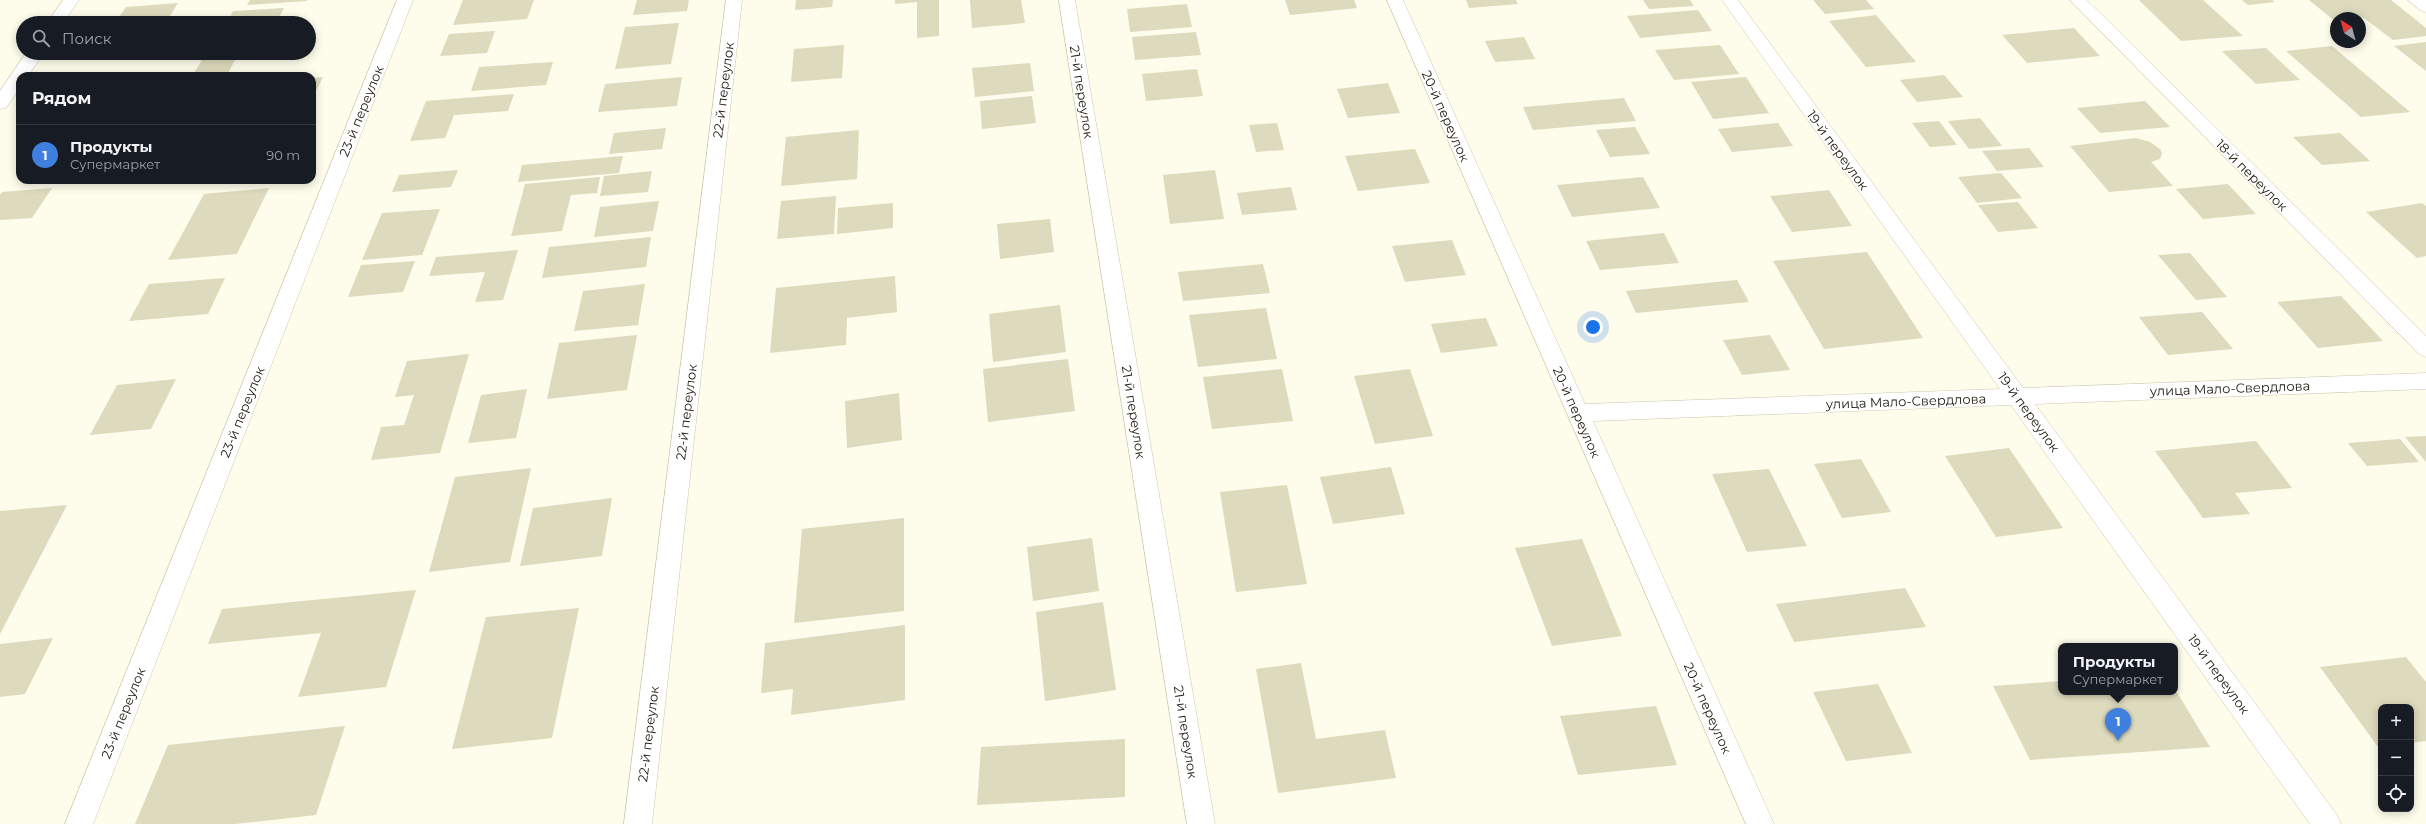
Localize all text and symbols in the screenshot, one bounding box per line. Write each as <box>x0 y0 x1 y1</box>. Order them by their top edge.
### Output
north arrow <box>2330 12 2366 48</box>
search box <box>16 16 316 60</box>
icon: search <box>30 27 52 49</box>
text: Поиск <box>62 29 111 48</box>
street label: 22-й переулок <box>709 41 737 139</box>
street label: 21-й переулок <box>1067 44 1097 140</box>
street label: 23-й переулок <box>335 63 387 159</box>
street label: 20-й переулок <box>1419 68 1473 164</box>
text: Рядом <box>32 88 91 108</box>
street label: 19-й переулок <box>1804 107 1873 193</box>
street label: 18-й переулок <box>2213 136 2292 215</box>
text: Продукты <box>70 137 152 156</box>
text: 1 <box>42 147 48 163</box>
text: 90 m <box>266 147 300 163</box>
text: Супермаркет <box>70 156 160 172</box>
your location <box>1583 317 1603 337</box>
street label: 22-й переулок <box>672 363 700 461</box>
street label: 23-й переулок <box>216 364 268 460</box>
street label: 21-й переулок <box>1119 364 1149 460</box>
street label: 20-й переулок <box>1550 364 1604 460</box>
street label: 19-й переулок <box>1995 369 2064 455</box>
street label: улица Мало-Свердлова <box>2149 377 2310 399</box>
street label: улица Мало-Свердлова <box>1825 390 1986 412</box>
street label: 19-й переулок <box>2185 631 2254 717</box>
popup <box>2058 643 2178 695</box>
text: Продукты <box>2073 652 2155 671</box>
street label: 20-й переулок <box>1681 660 1735 756</box>
street label: 23-й переулок <box>97 665 149 761</box>
text: Супермаркет <box>2073 671 2163 687</box>
street label: 21-й переулок <box>1171 684 1201 780</box>
street label: 22-й переулок <box>634 685 662 783</box>
map controls <box>2378 704 2414 812</box>
button: + <box>2378 704 2414 740</box>
pin: 1 <box>2105 708 2131 741</box>
button: − <box>2378 740 2414 776</box>
button: locate <box>2378 776 2414 812</box>

